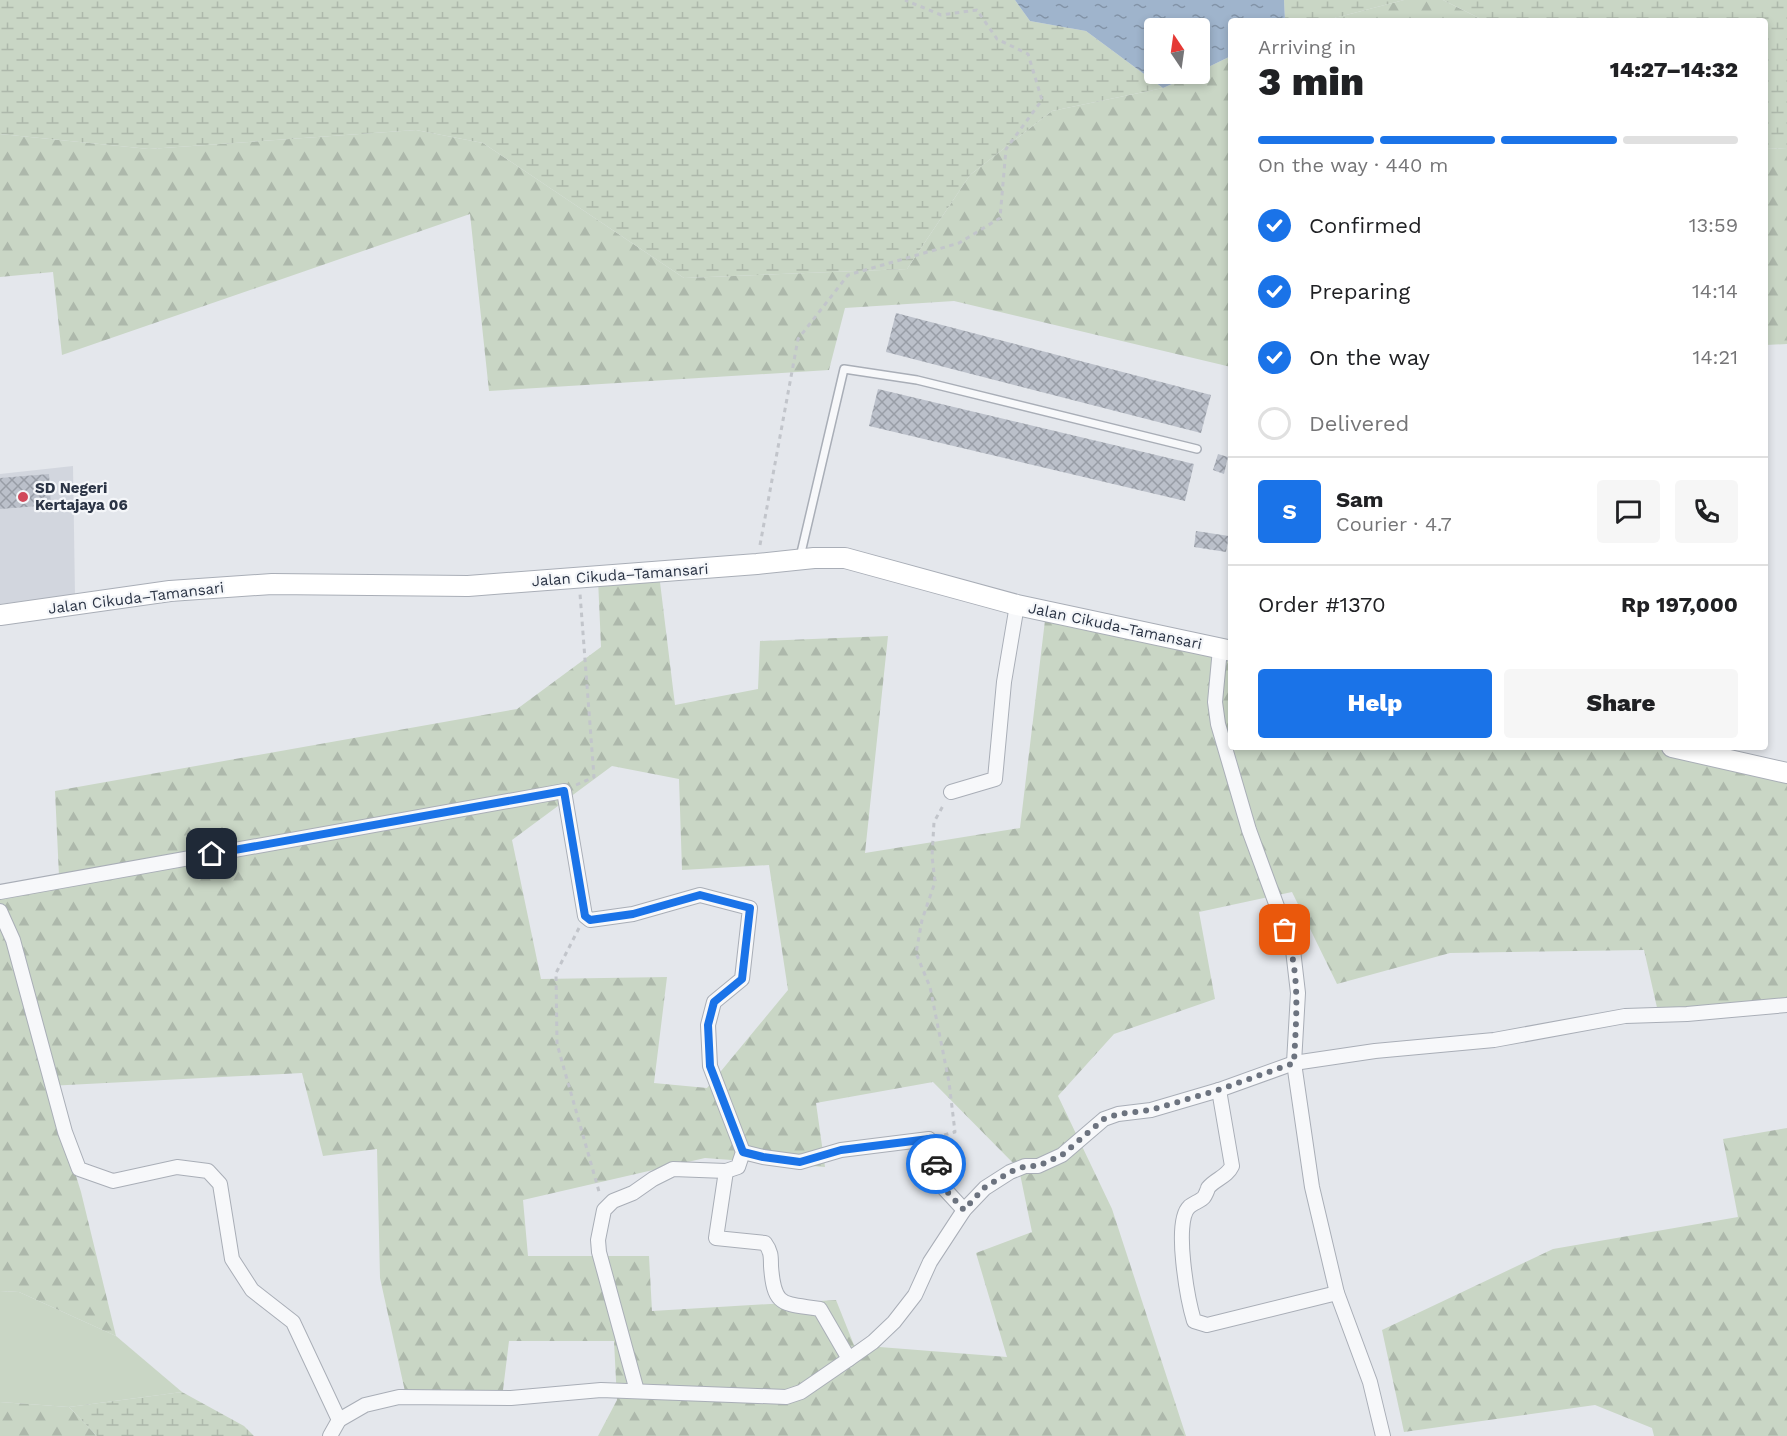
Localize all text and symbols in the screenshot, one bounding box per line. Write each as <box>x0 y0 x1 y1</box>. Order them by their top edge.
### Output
north arrow <box>1144 18 1210 84</box>
map controls <box>1144 18 1210 84</box>
text: Arriving in <box>1258 35 1356 59</box>
text: 14:27–14:32 <box>1610 57 1738 82</box>
text: 3 min <box>1258 59 1364 104</box>
text: On the way · 440 m <box>1258 153 1448 177</box>
icon: check <box>1258 209 1291 242</box>
text: Confirmed <box>1309 213 1422 238</box>
text: 13:59 <box>1689 213 1738 237</box>
icon: check <box>1258 275 1291 308</box>
text: Preparing <box>1309 279 1410 304</box>
text: 14:14 <box>1692 279 1738 303</box>
icon: check <box>1258 341 1291 374</box>
text: On the way <box>1309 345 1430 370</box>
text: 14:21 <box>1693 345 1738 369</box>
text: Delivered <box>1309 411 1409 436</box>
place label: SD Negeri Kertajaya 06 <box>35 479 128 514</box>
button: chat <box>1597 480 1660 543</box>
button: phone <box>1675 480 1738 543</box>
text: Sam <box>1336 487 1384 512</box>
marker: SD Negeri Kertajaya 06 <box>16 490 30 504</box>
text: S <box>1282 499 1297 524</box>
text: Courier · 4.7 <box>1336 512 1452 536</box>
street label: Jalan Cikuda–Tamansari <box>531 560 709 590</box>
street label: Jalan Cikuda–Tamansari <box>47 578 225 618</box>
text: Order #1370 <box>1258 592 1386 617</box>
text: Rp 197,000 <box>1621 592 1738 617</box>
street label: Jalan Cikuda–Tamansari <box>1027 599 1203 653</box>
button: Help <box>1258 669 1492 738</box>
button: Share <box>1504 669 1738 738</box>
pin <box>186 828 237 879</box>
icon: home <box>195 837 228 870</box>
pin <box>1259 904 1310 955</box>
icon: bag <box>1268 913 1301 946</box>
courier <box>906 1134 966 1194</box>
icon: car <box>920 1148 953 1181</box>

